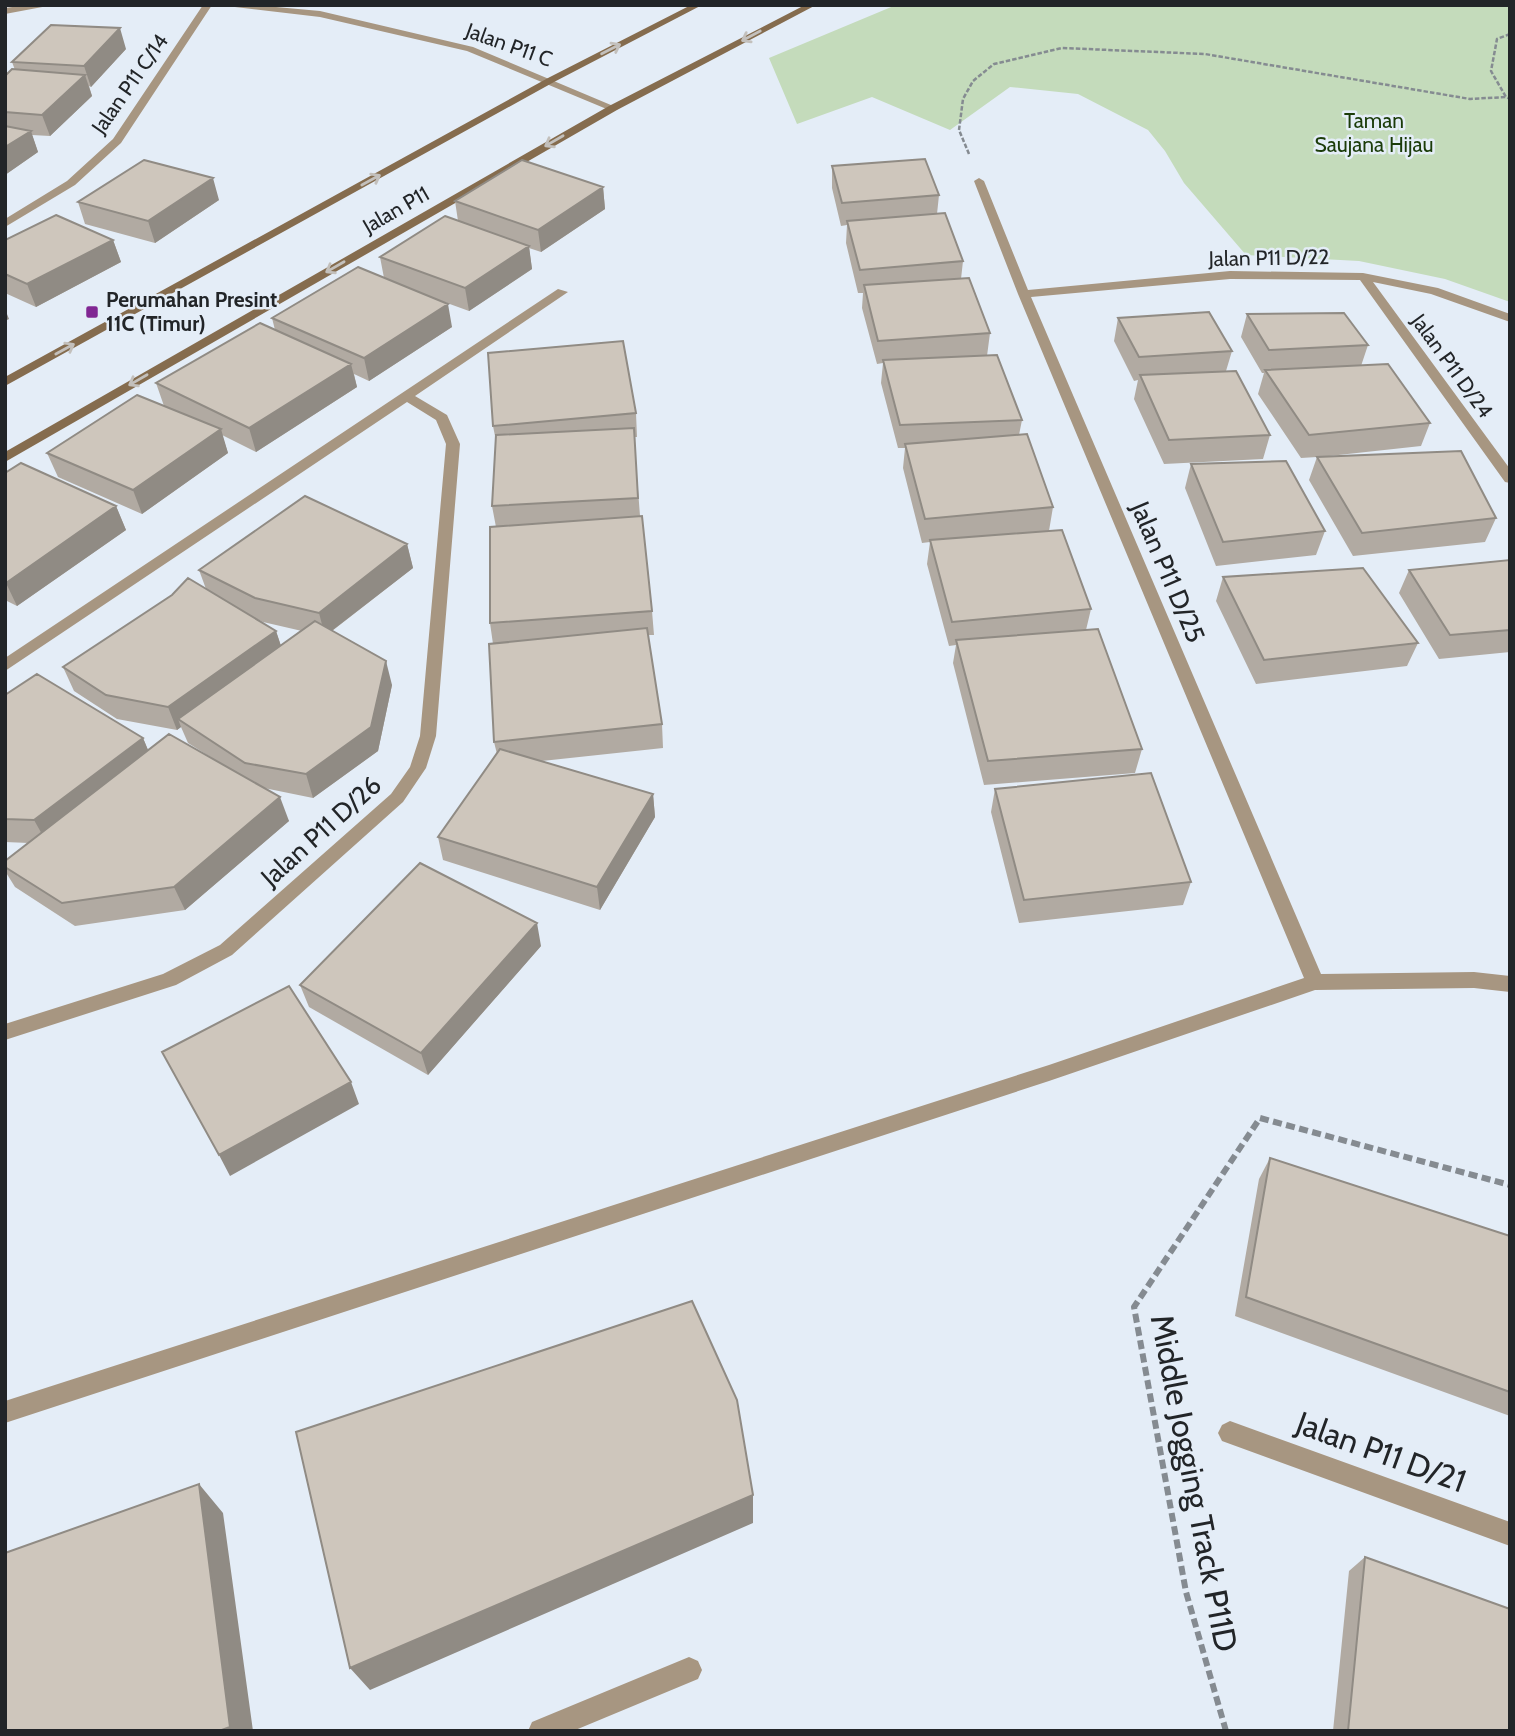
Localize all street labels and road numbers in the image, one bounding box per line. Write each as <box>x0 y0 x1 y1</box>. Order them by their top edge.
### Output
street label: Jalan P11 C <box>462 17 556 72</box>
street label: Jalan P11 C/14 <box>86 29 173 139</box>
street label: Jalan P11 <box>357 181 433 239</box>
street label: Jalan P11 D/22 <box>1207 244 1330 271</box>
street label: Jalan P11 D/24 <box>1406 308 1498 422</box>
street label: Jalan P11 D/25 <box>1124 496 1212 647</box>
street label: Jalan P11 D/26 <box>254 769 388 894</box>
street label: Middle Jogging Track P11D <box>1143 1311 1246 1655</box>
street label: Jalan P11 D/21 <box>1290 1402 1471 1500</box>

